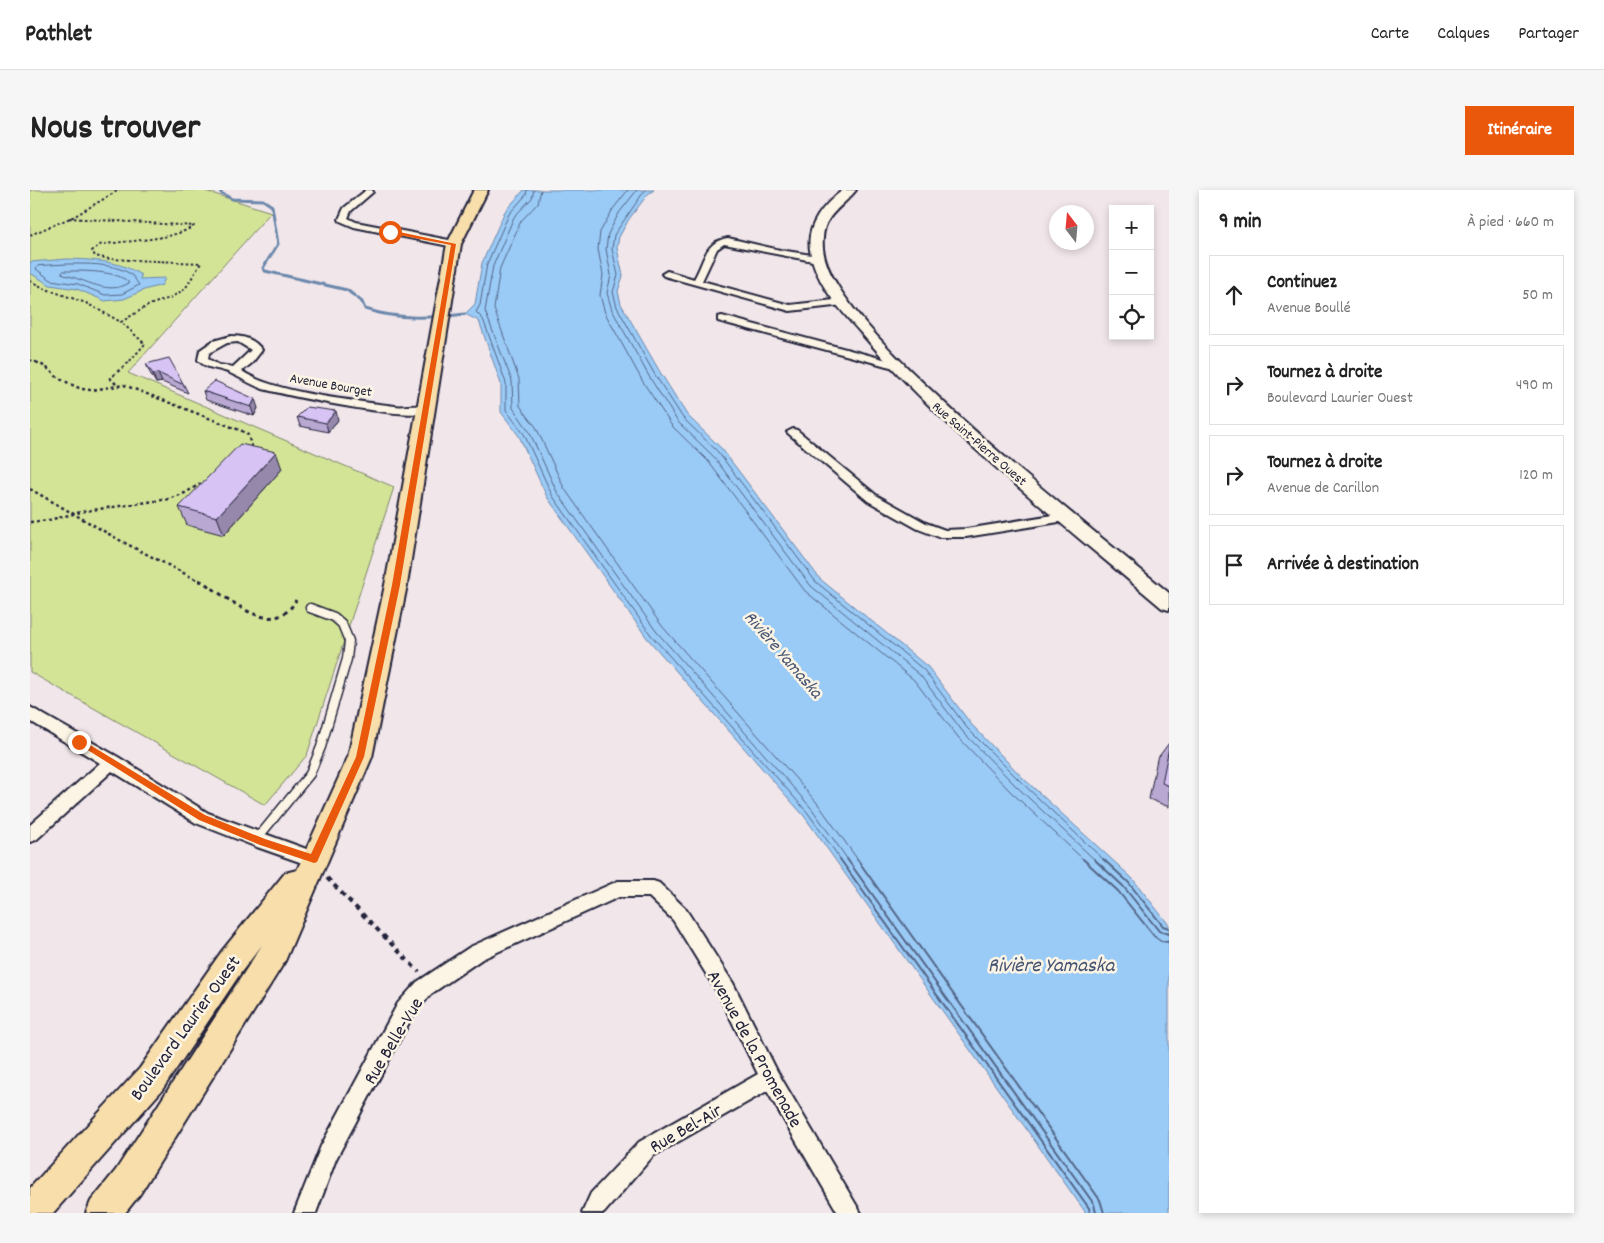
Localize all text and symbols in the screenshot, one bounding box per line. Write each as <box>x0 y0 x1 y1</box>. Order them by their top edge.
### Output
text: Pathlet <box>25 18 92 52</box>
text: Carte <box>1371 22 1409 47</box>
text: Calques <box>1437 22 1490 47</box>
text: Partager <box>1518 22 1579 47</box>
text: Nous trouver <box>30 105 200 155</box>
button: Itinéraire <box>1465 106 1574 155</box>
north arrow <box>1049 205 1094 250</box>
map controls <box>1109 205 1154 340</box>
button: + <box>1109 205 1154 250</box>
text: 9 min <box>1219 208 1261 238</box>
text: À pied · 660 m <box>1467 211 1554 234</box>
route start <box>379 221 402 244</box>
button: − <box>1109 250 1154 295</box>
text: Continuez <box>1267 270 1337 297</box>
icon: ahead <box>1220 281 1248 309</box>
text: 50 m <box>1522 284 1553 307</box>
button: locate <box>1109 295 1154 340</box>
text: Avenue Boullé <box>1267 297 1351 320</box>
text: Tournez à droite <box>1267 360 1382 387</box>
street label: Avenue Bourget <box>288 369 373 403</box>
icon: right <box>1220 371 1248 399</box>
text: 490 m <box>1516 374 1553 397</box>
text: Boulevard Laurier Ouest <box>1267 387 1413 410</box>
street label: Rue Saint-Pierre Ouest <box>927 398 1031 491</box>
text: Tournez à droite <box>1267 450 1382 477</box>
icon: right <box>1220 461 1248 489</box>
text: 120 m <box>1519 464 1553 487</box>
text: Avenue de Carillon <box>1267 477 1379 500</box>
icon: arrive <box>1220 551 1248 579</box>
text: Arrivée à destination <box>1267 552 1419 579</box>
water label: Rivière Yamaska <box>737 606 828 706</box>
route end <box>68 731 91 754</box>
street label: Boulevard Laurier Ouest <box>125 951 249 1107</box>
water label: Rivière Yamaska <box>988 952 1115 982</box>
street label: Avenue de la Promenade <box>698 966 807 1133</box>
street label: Rue Belle-Vue <box>358 993 432 1090</box>
street label: Rue Bel-Air <box>646 1098 728 1162</box>

